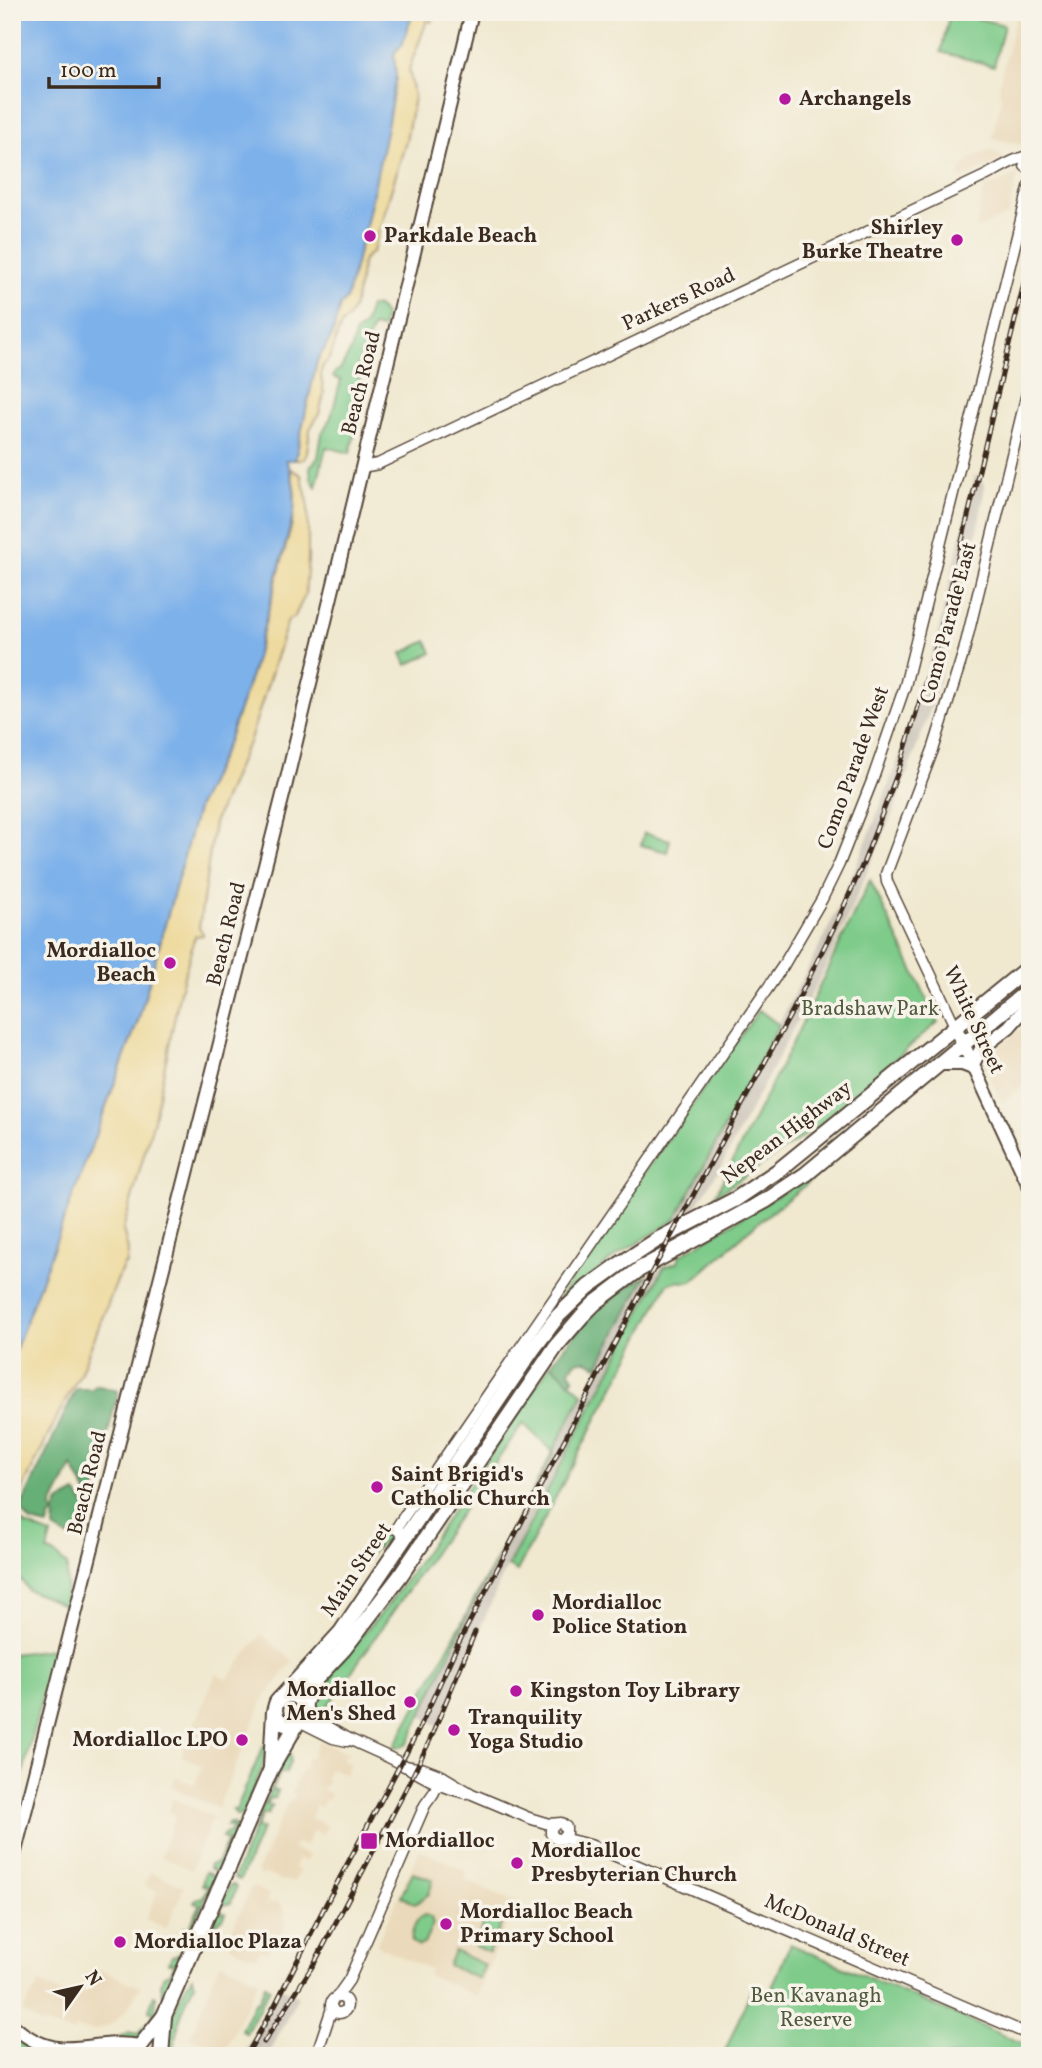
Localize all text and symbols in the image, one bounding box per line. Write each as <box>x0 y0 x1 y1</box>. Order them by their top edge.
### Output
scale bar <box>49 46 159 90</box>
text: 100 m <box>60 57 117 86</box>
place label: Archangels <box>799 85 911 114</box>
marker: Archangels <box>777 91 793 107</box>
place label: Shirley Burke Theatre <box>802 214 943 267</box>
place label: Parkdale Beach <box>384 222 537 251</box>
marker: Parkdale Beach <box>362 228 378 244</box>
marker: Shirley Burke Theatre <box>949 232 965 248</box>
street label: Parkers Road <box>618 261 740 339</box>
street label: Beach Road <box>335 328 389 438</box>
street label: Como Parade East <box>913 539 985 707</box>
street label: Como Parade West <box>811 682 897 854</box>
street label: Beach Road <box>200 879 254 989</box>
place label: Mordialloc Beach <box>46 937 156 990</box>
marker: Mordialloc Beach <box>162 955 178 971</box>
street label: White Street <box>935 961 1011 1079</box>
park label: Bradshaw Park <box>801 995 940 1024</box>
street label: Nepean Highway <box>716 1074 859 1192</box>
street label: Beach Road <box>61 1428 115 1538</box>
place label: Saint Brigid's Catholic Church <box>391 1461 550 1514</box>
marker: Saint Brigid's Catholic Church <box>369 1479 385 1495</box>
street label: Main Street <box>315 1517 399 1623</box>
place label: Mordialloc Police Station <box>552 1589 688 1642</box>
marker: Mordialloc Police Station <box>530 1607 546 1623</box>
place label: Mordialloc Men's Shed <box>286 1676 396 1729</box>
place label: Kingston Toy Library <box>530 1677 740 1706</box>
marker: Kingston Toy Library <box>508 1683 524 1699</box>
marker: Mordialloc Men's Shed <box>402 1694 418 1710</box>
place label: Tranquility Yoga Studio <box>468 1704 583 1757</box>
marker: Tranquility Yoga Studio <box>446 1722 462 1738</box>
place label: Mordialloc LPO <box>73 1726 228 1755</box>
marker: Mordialloc LPO <box>234 1732 250 1748</box>
place label: Mordialloc <box>385 1827 495 1856</box>
marker: Mordialloc <box>359 1831 379 1851</box>
place label: Mordialloc Presbyterian Church <box>531 1837 737 1890</box>
marker: Mordialloc Presbyterian Church <box>509 1855 525 1871</box>
street label: McDonald Street <box>760 1887 914 1975</box>
place label: Mordialloc Beach Primary School <box>460 1898 634 1951</box>
marker: Mordialloc Beach Primary School <box>438 1916 454 1932</box>
place label: Mordialloc Plaza <box>134 1928 302 1957</box>
marker: Mordialloc Plaza <box>112 1934 128 1950</box>
north arrow <box>46 1952 116 2022</box>
text: N <box>78 1966 107 1992</box>
park label: Ben Kavanagh Reserve <box>750 1982 882 2035</box>

